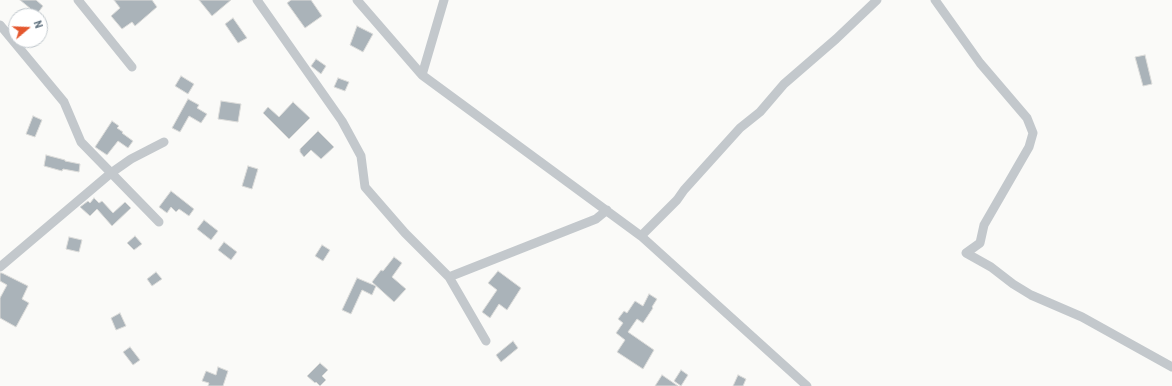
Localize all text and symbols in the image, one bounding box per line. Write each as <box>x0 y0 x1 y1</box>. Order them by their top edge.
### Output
north arrow <box>8 8 48 48</box>
text: N <box>32 19 46 30</box>

